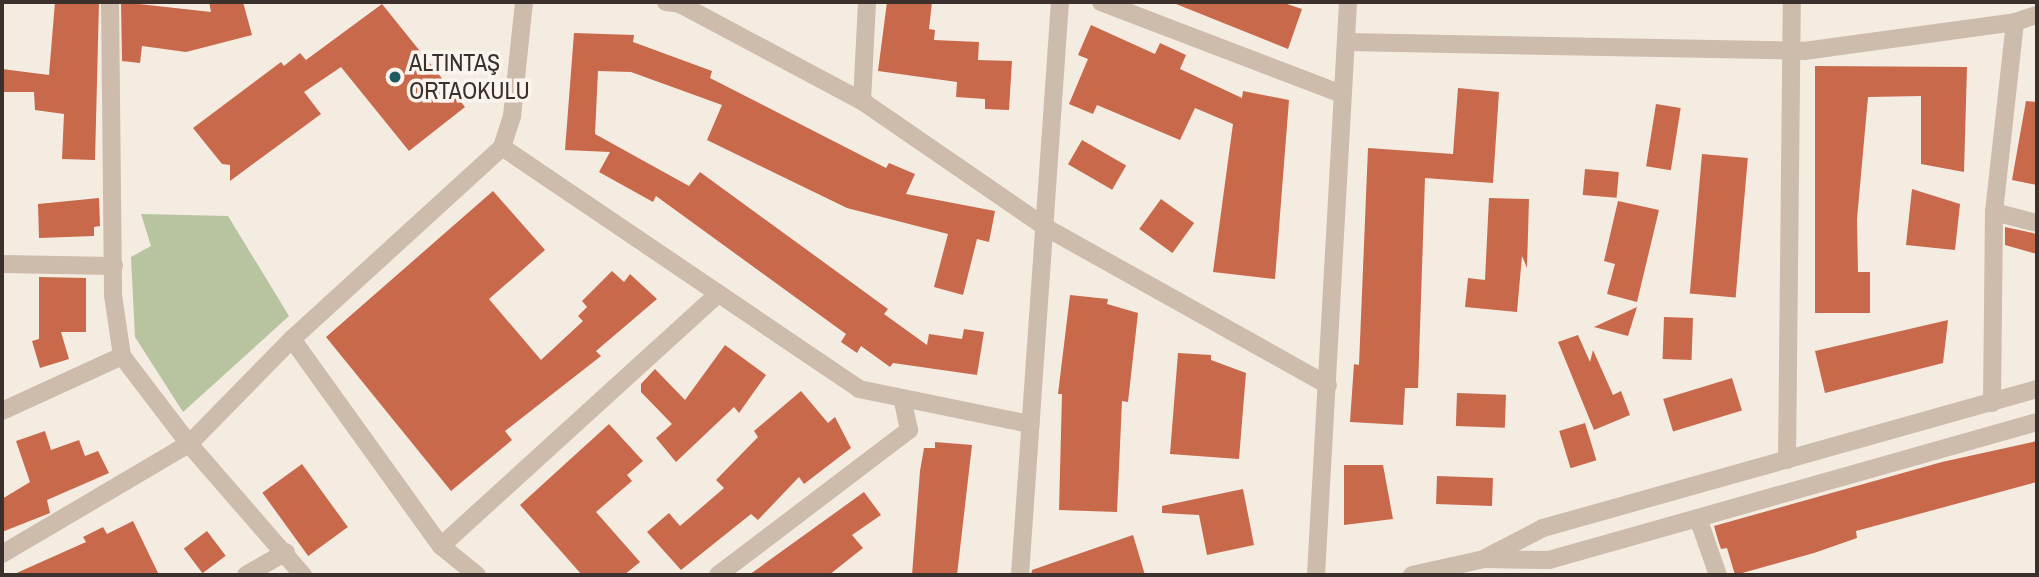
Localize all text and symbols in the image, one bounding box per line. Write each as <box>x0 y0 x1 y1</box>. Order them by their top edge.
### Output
place label: ALTINTAŞ ORTAOKULU <box>409 49 530 105</box>
marker: ALTINTAŞ ORTAOKULU <box>387 69 403 85</box>

